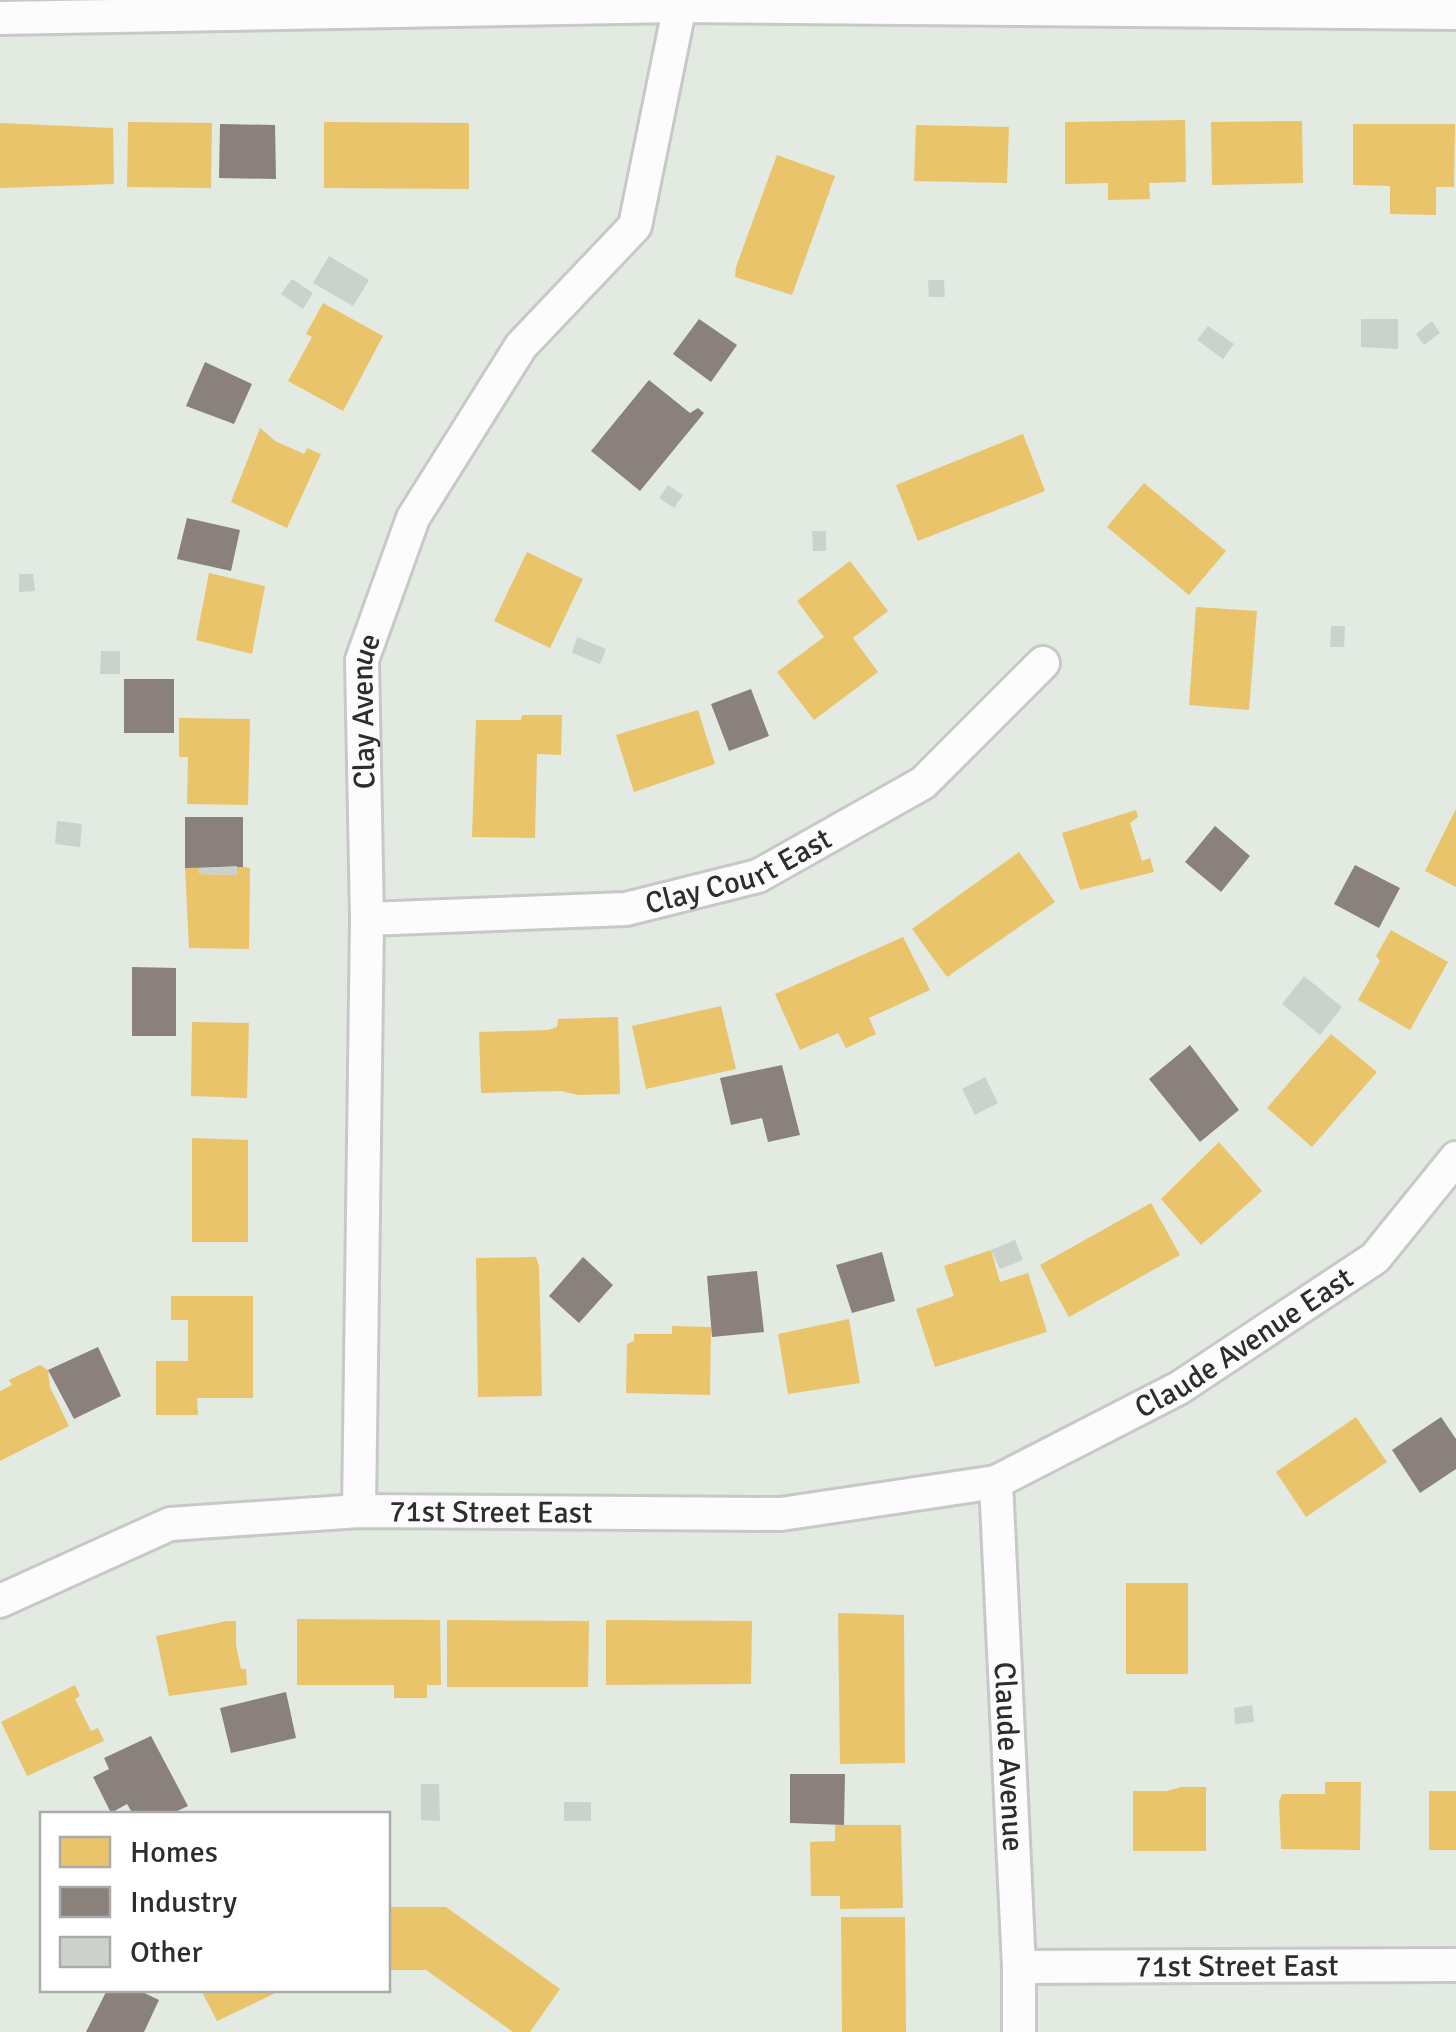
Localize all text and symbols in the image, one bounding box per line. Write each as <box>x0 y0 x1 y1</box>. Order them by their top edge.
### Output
street label: Clay Avenue <box>343 628 389 790</box>
street label: Clay Court East <box>641 820 838 922</box>
street label: Claude Avenue East <box>1128 1259 1360 1426</box>
street label: 71st Street East <box>389 1493 593 1531</box>
street label: Claude Avenue <box>986 1661 1032 1852</box>
legend <box>40 1812 390 1992</box>
text: Homes <box>130 1834 218 1871</box>
text: Industry <box>130 1884 237 1921</box>
text: Other <box>130 1934 203 1971</box>
street label: 71st Street East <box>1135 1947 1339 1985</box>

